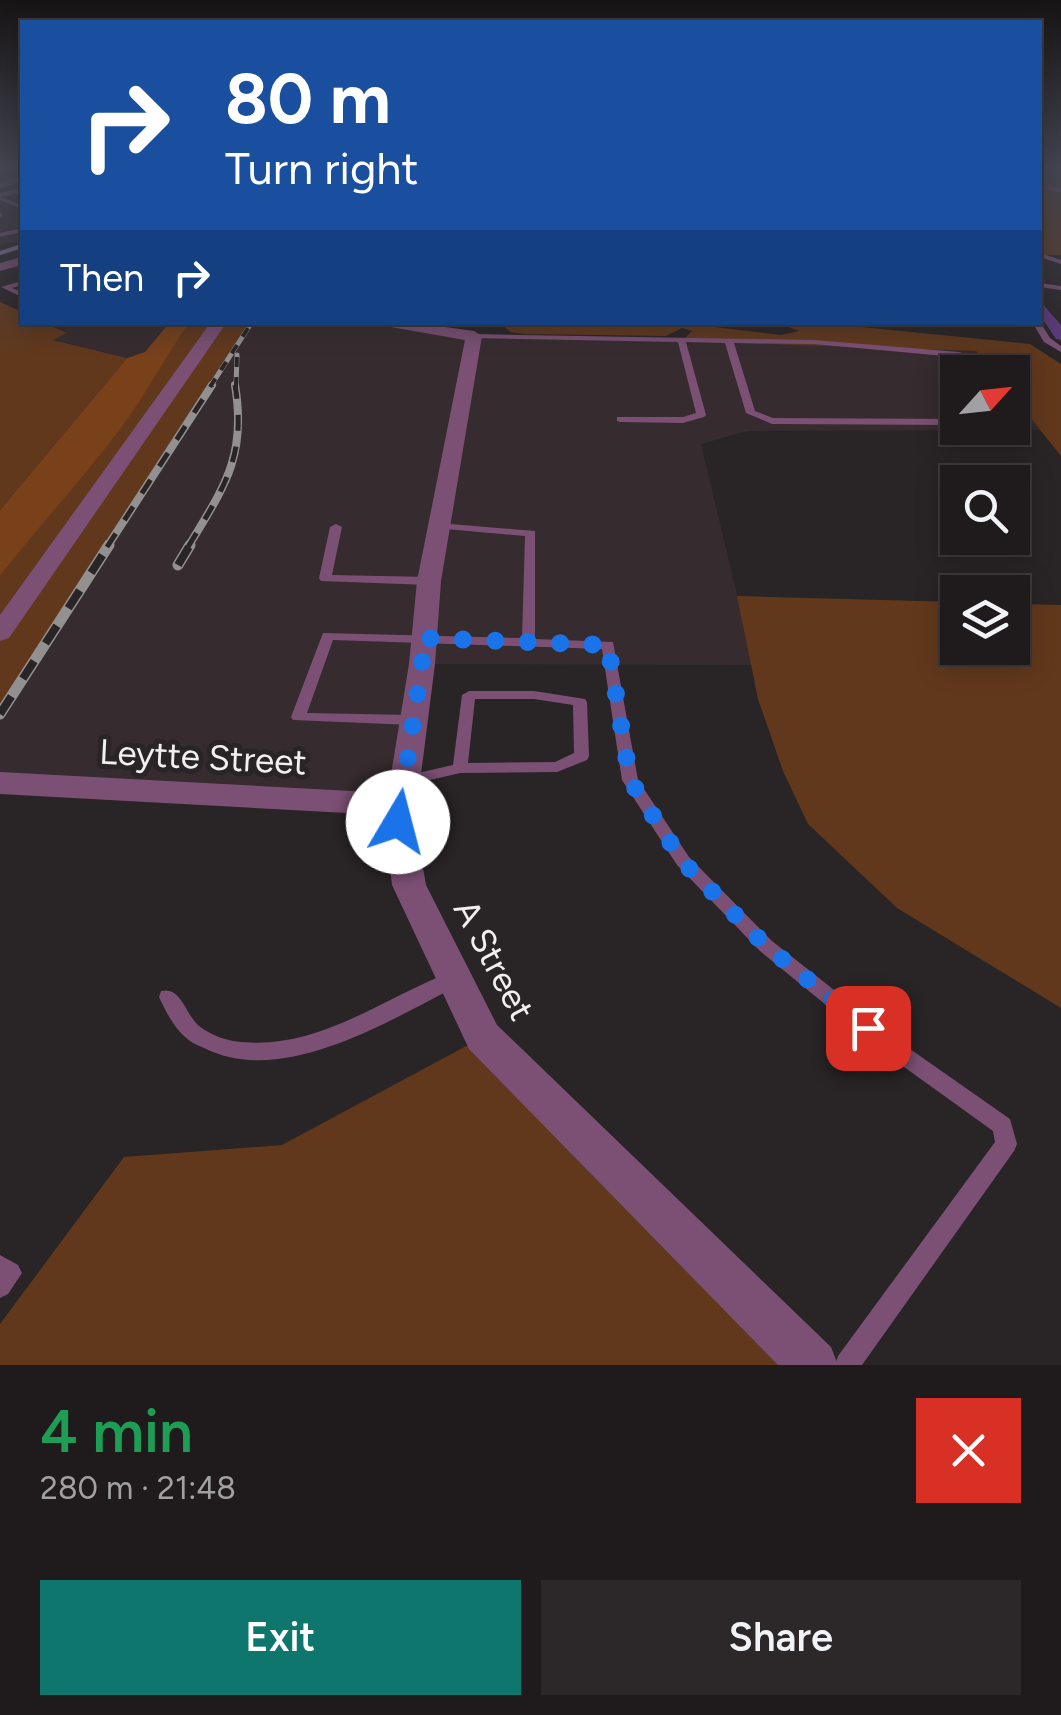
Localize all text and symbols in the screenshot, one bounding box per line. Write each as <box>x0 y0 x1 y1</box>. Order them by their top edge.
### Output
text: 80 m <box>225 56 391 141</box>
icon: right <box>60 60 190 190</box>
text: Turn right <box>225 141 418 195</box>
icon: right <box>164 250 219 305</box>
text: Then <box>60 255 144 301</box>
north arrow <box>940 355 1030 445</box>
map controls <box>940 355 1030 665</box>
button: search <box>940 465 1030 555</box>
button: layers <box>940 575 1030 665</box>
street label: Leytte Street <box>98 731 308 783</box>
position arrow <box>346 770 450 874</box>
street label: A Street <box>445 893 543 1027</box>
pin <box>826 986 911 1071</box>
icon: arrive <box>841 1001 896 1056</box>
text: 4 min <box>40 1395 193 1467</box>
button: close <box>916 1398 1021 1503</box>
text: 280 m · 21:48 <box>40 1469 236 1507</box>
button: Exit <box>40 1580 521 1695</box>
button: Share <box>541 1580 1021 1695</box>

